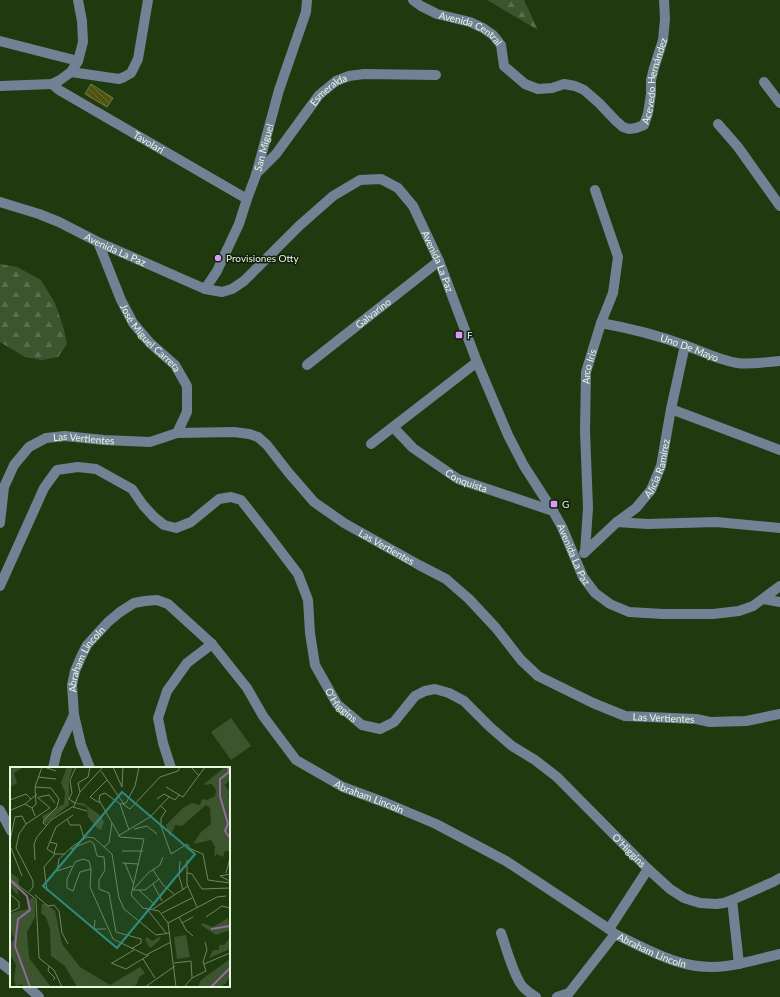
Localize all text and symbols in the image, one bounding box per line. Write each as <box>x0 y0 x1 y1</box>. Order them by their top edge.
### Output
street label: Avenida Central <box>438 9 505 48</box>
street label: Acevedo Hernández <box>639 36 670 126</box>
street label: Esmeralda <box>307 71 349 108</box>
street label: San Miguel <box>251 122 276 172</box>
street label: Tavolari <box>131 128 166 156</box>
street label: Avenida La Paz <box>419 228 456 294</box>
street label: Avenida La Paz <box>83 230 148 269</box>
place label: Provisiones Otty <box>226 252 299 264</box>
marker: Provisiones Otty <box>213 253 223 263</box>
street label: Galvarino <box>353 295 393 331</box>
street label: José Miguel Carrera <box>118 302 184 374</box>
place label: F <box>467 329 473 341</box>
marker: F <box>454 330 464 340</box>
street label: Uno De Mayo <box>659 331 721 364</box>
street label: Arco Iris <box>580 347 599 384</box>
street label: Las Vertientes <box>52 430 115 446</box>
street label: Alicia Ramírez <box>641 438 672 500</box>
street label: Conquista <box>443 466 489 494</box>
place label: G <box>562 498 569 510</box>
marker: G <box>549 499 559 509</box>
street label: Avenida La Paz <box>555 522 593 588</box>
street label: Las Vertientes <box>357 527 417 567</box>
street label: Abraham Lincoln <box>66 624 107 693</box>
street label: O'Higgins <box>323 685 360 725</box>
street label: Las Vertientes <box>633 710 695 725</box>
inset map <box>10 767 230 987</box>
street label: Abraham Lincoln <box>332 777 406 816</box>
street label: O'Higgins <box>610 831 649 870</box>
street label: Abraham Lincoln <box>616 930 688 970</box>

